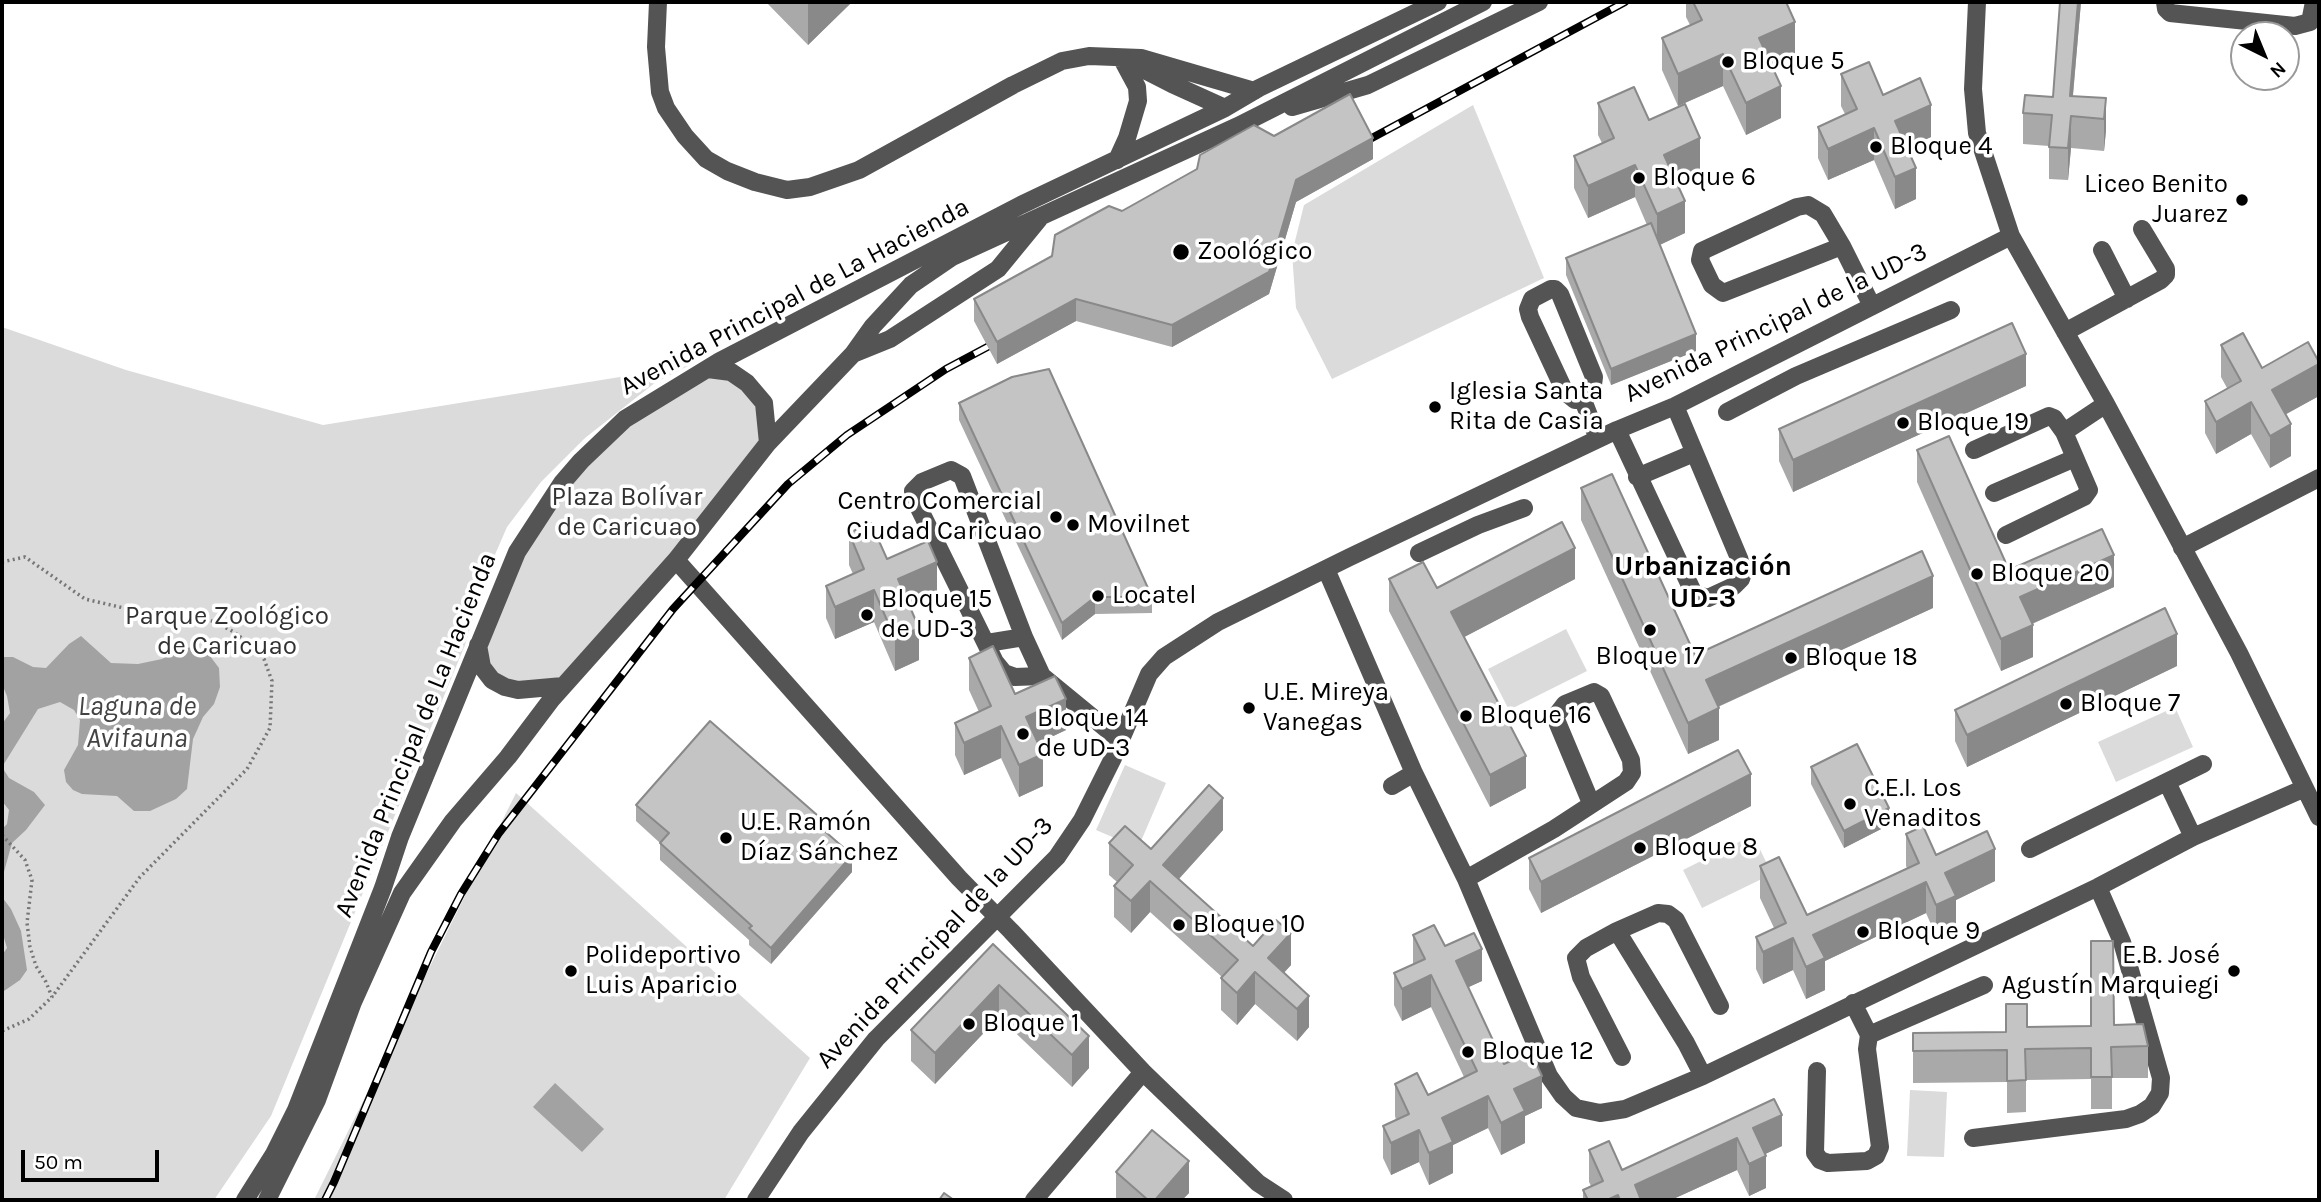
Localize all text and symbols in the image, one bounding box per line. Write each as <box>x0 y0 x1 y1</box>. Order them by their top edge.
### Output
north arrow <box>2230 21 2300 91</box>
place label: Bloque 5 <box>1742 46 1845 78</box>
marker: Bloque 5 <box>1720 54 1736 70</box>
text: N <box>2265 57 2290 83</box>
place label: Bloque 4 <box>1890 131 1993 163</box>
marker: Bloque 4 <box>1868 139 1884 155</box>
place label: Bloque 6 <box>1653 162 1756 194</box>
place label: Liceo Benito Juarez <box>2084 169 2228 230</box>
marker: Bloque 6 <box>1631 170 1647 186</box>
street label: Avenida Principal de La Hacienda <box>615 192 975 402</box>
marker: Liceo Benito Juarez <box>2234 192 2250 208</box>
place label: Zoológico <box>1197 236 1312 268</box>
street label: Avenida Principal de la UD-3 <box>1620 236 1932 410</box>
marker: Zoológico <box>1171 242 1191 262</box>
place label: Iglesia Santa Rita de Casia <box>1449 376 1604 438</box>
marker: Iglesia Santa Rita de Casia <box>1427 399 1443 415</box>
place label: Bloque 19 <box>1917 407 2029 439</box>
marker: Bloque 19 <box>1895 415 1911 431</box>
park label: Plaza Bolívar de Caricuao <box>552 482 702 544</box>
place label: Centro Comercial Ciudad Caricuao <box>837 486 1042 548</box>
marker: Centro Comercial Ciudad Caricuao <box>1048 509 1064 525</box>
place label: Movilnet <box>1087 509 1190 541</box>
marker: Movilnet <box>1065 517 1081 533</box>
street label: Avenida Principal de La Hacienda <box>328 548 504 922</box>
district label: Urbanización UD-3 <box>1614 550 1792 616</box>
place label: Bloque 20 <box>1991 558 2110 590</box>
marker: Bloque 20 <box>1969 566 1985 582</box>
place label: Locatel <box>1112 580 1196 612</box>
place label: Bloque 15 de UD-3 <box>881 584 992 646</box>
marker: Locatel <box>1090 588 1106 604</box>
park label: Parque Zoológico de Caricuao <box>125 601 329 662</box>
marker: Bloque 15 de UD-3 <box>859 607 875 623</box>
marker: Bloque 17 <box>1642 622 1658 638</box>
place label: Bloque 17 <box>1596 641 1704 673</box>
place label: Bloque 18 <box>1805 642 1918 674</box>
marker: Bloque 18 <box>1783 650 1799 666</box>
place label: U.E. Mireya Vanegas <box>1263 677 1389 738</box>
place label: Bloque 7 <box>2080 688 2180 720</box>
water label: Laguna de Avifauna <box>78 690 196 756</box>
marker: Bloque 7 <box>2058 696 2074 712</box>
marker: U.E. Mireya Vanegas <box>1241 700 1257 716</box>
place label: Bloque 16 <box>1480 700 1592 732</box>
place label: Bloque 14 de UD-3 <box>1037 703 1148 764</box>
marker: Bloque 16 <box>1458 708 1474 724</box>
marker: Bloque 14 de UD-3 <box>1015 726 1031 742</box>
place label: C.E.I. Los Venaditos <box>1864 773 1982 834</box>
marker: C.E.I. Los Venaditos <box>1842 796 1858 812</box>
place label: U.E. Ramón Díaz Sánchez <box>740 807 898 868</box>
street label: Avenida Principal de la UD-3 <box>810 811 1060 1075</box>
marker: U.E. Ramón Díaz Sánchez <box>718 830 734 846</box>
place label: Bloque 8 <box>1654 832 1758 864</box>
marker: Bloque 8 <box>1632 840 1648 856</box>
place label: Bloque 10 <box>1193 909 1305 941</box>
place label: Bloque 9 <box>1877 916 1980 948</box>
marker: Bloque 10 <box>1171 917 1187 933</box>
marker: Bloque 9 <box>1855 924 1871 940</box>
place label: Polideportivo Luis Aparicio <box>585 940 741 1002</box>
place label: E.B. José Agustín Marquiegi <box>2001 940 2220 1002</box>
marker: Polideportivo Luis Aparicio <box>563 963 579 979</box>
marker: E.B. José Agustín Marquiegi <box>2226 963 2242 979</box>
place label: Bloque 1 <box>983 1008 1080 1040</box>
marker: Bloque 1 <box>961 1016 977 1032</box>
place label: Bloque 12 <box>1482 1036 1594 1068</box>
marker: Bloque 12 <box>1460 1044 1476 1060</box>
scale bar <box>24 1136 163 1180</box>
text: 50 m <box>34 1150 83 1174</box>

